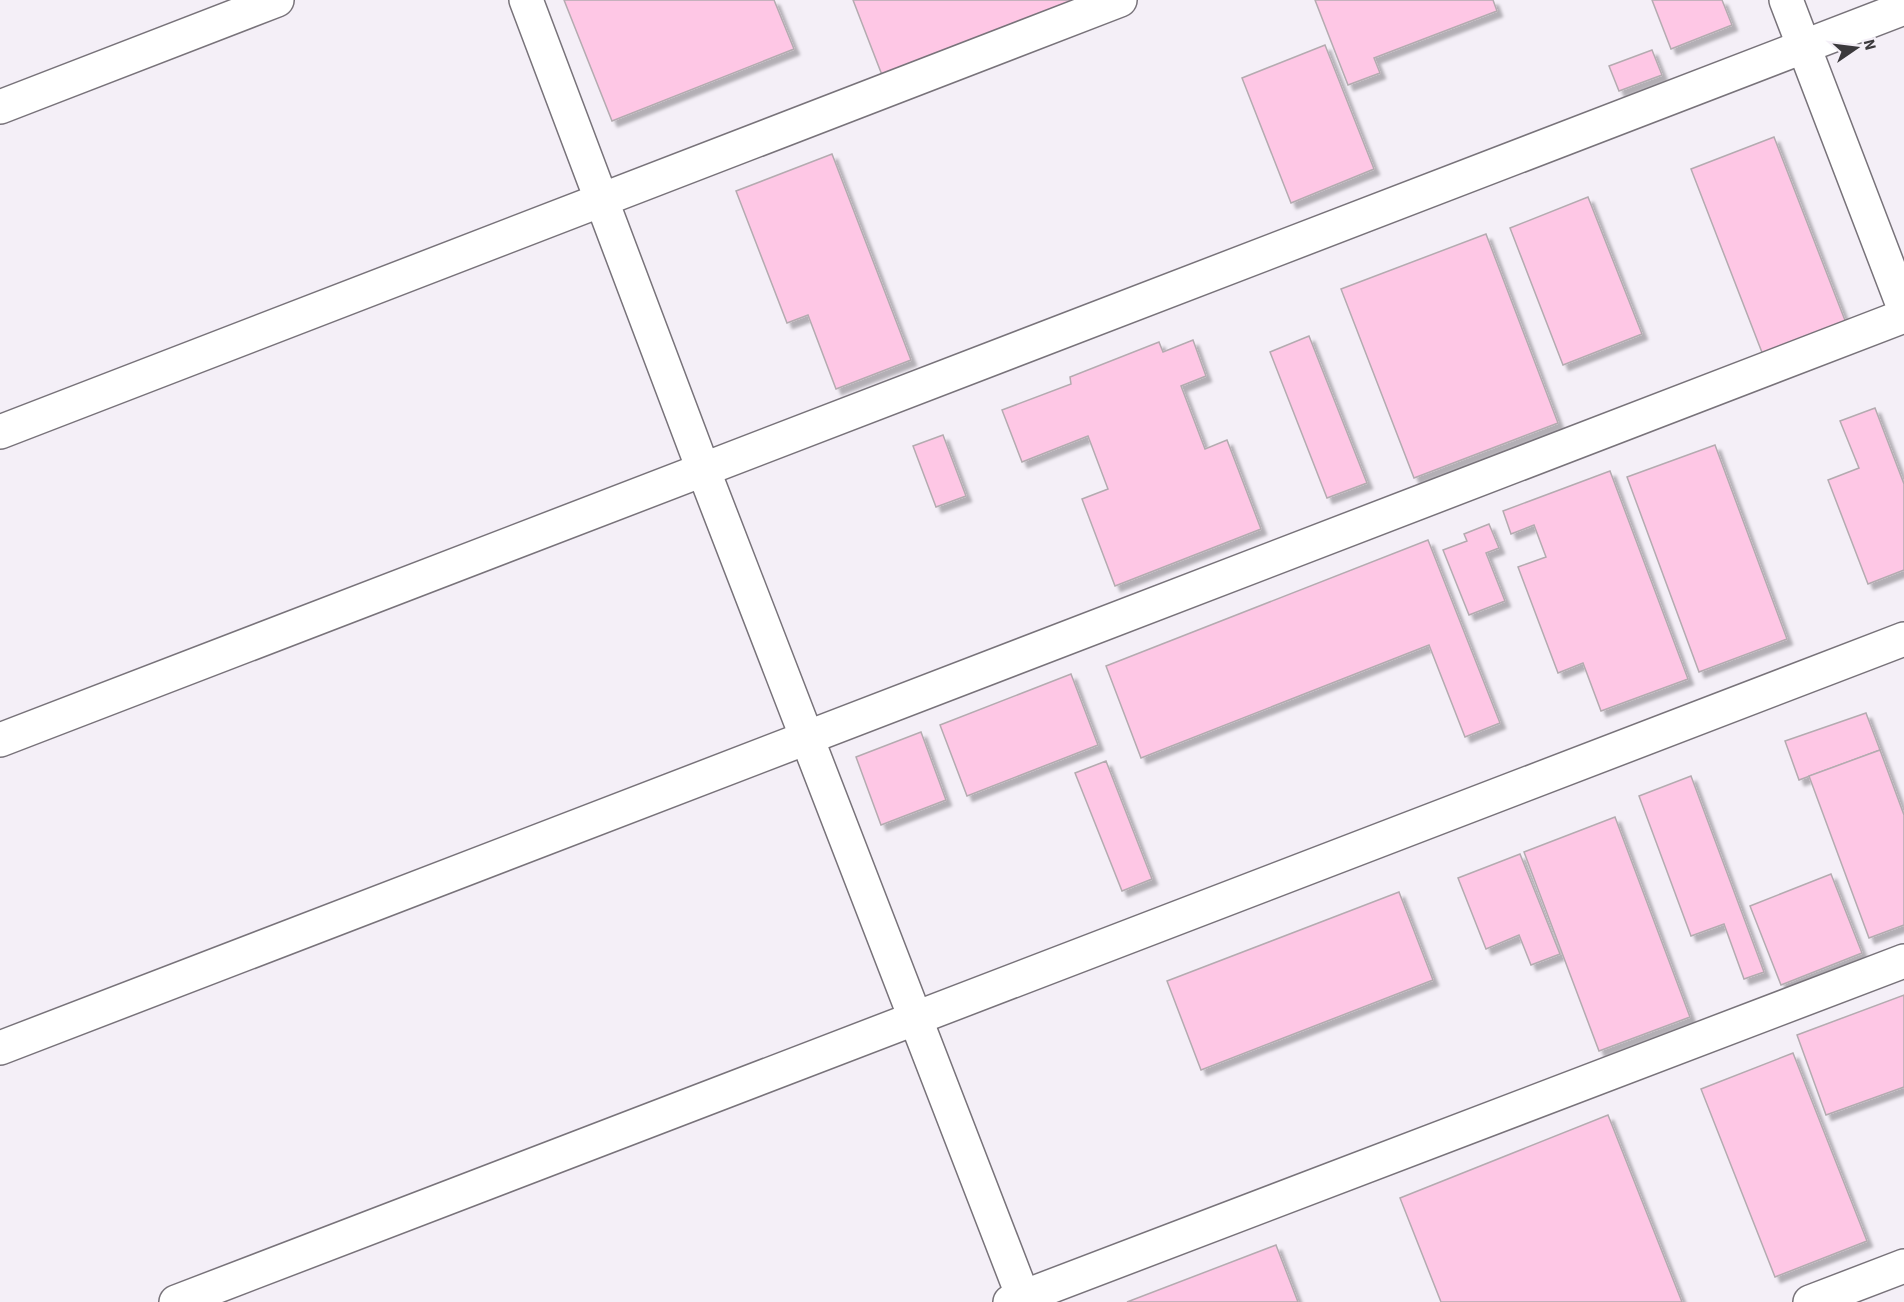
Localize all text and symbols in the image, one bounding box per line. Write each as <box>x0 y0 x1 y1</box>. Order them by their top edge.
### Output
north arrow <box>1826 18 1886 78</box>
text: N <box>1858 37 1882 52</box>

